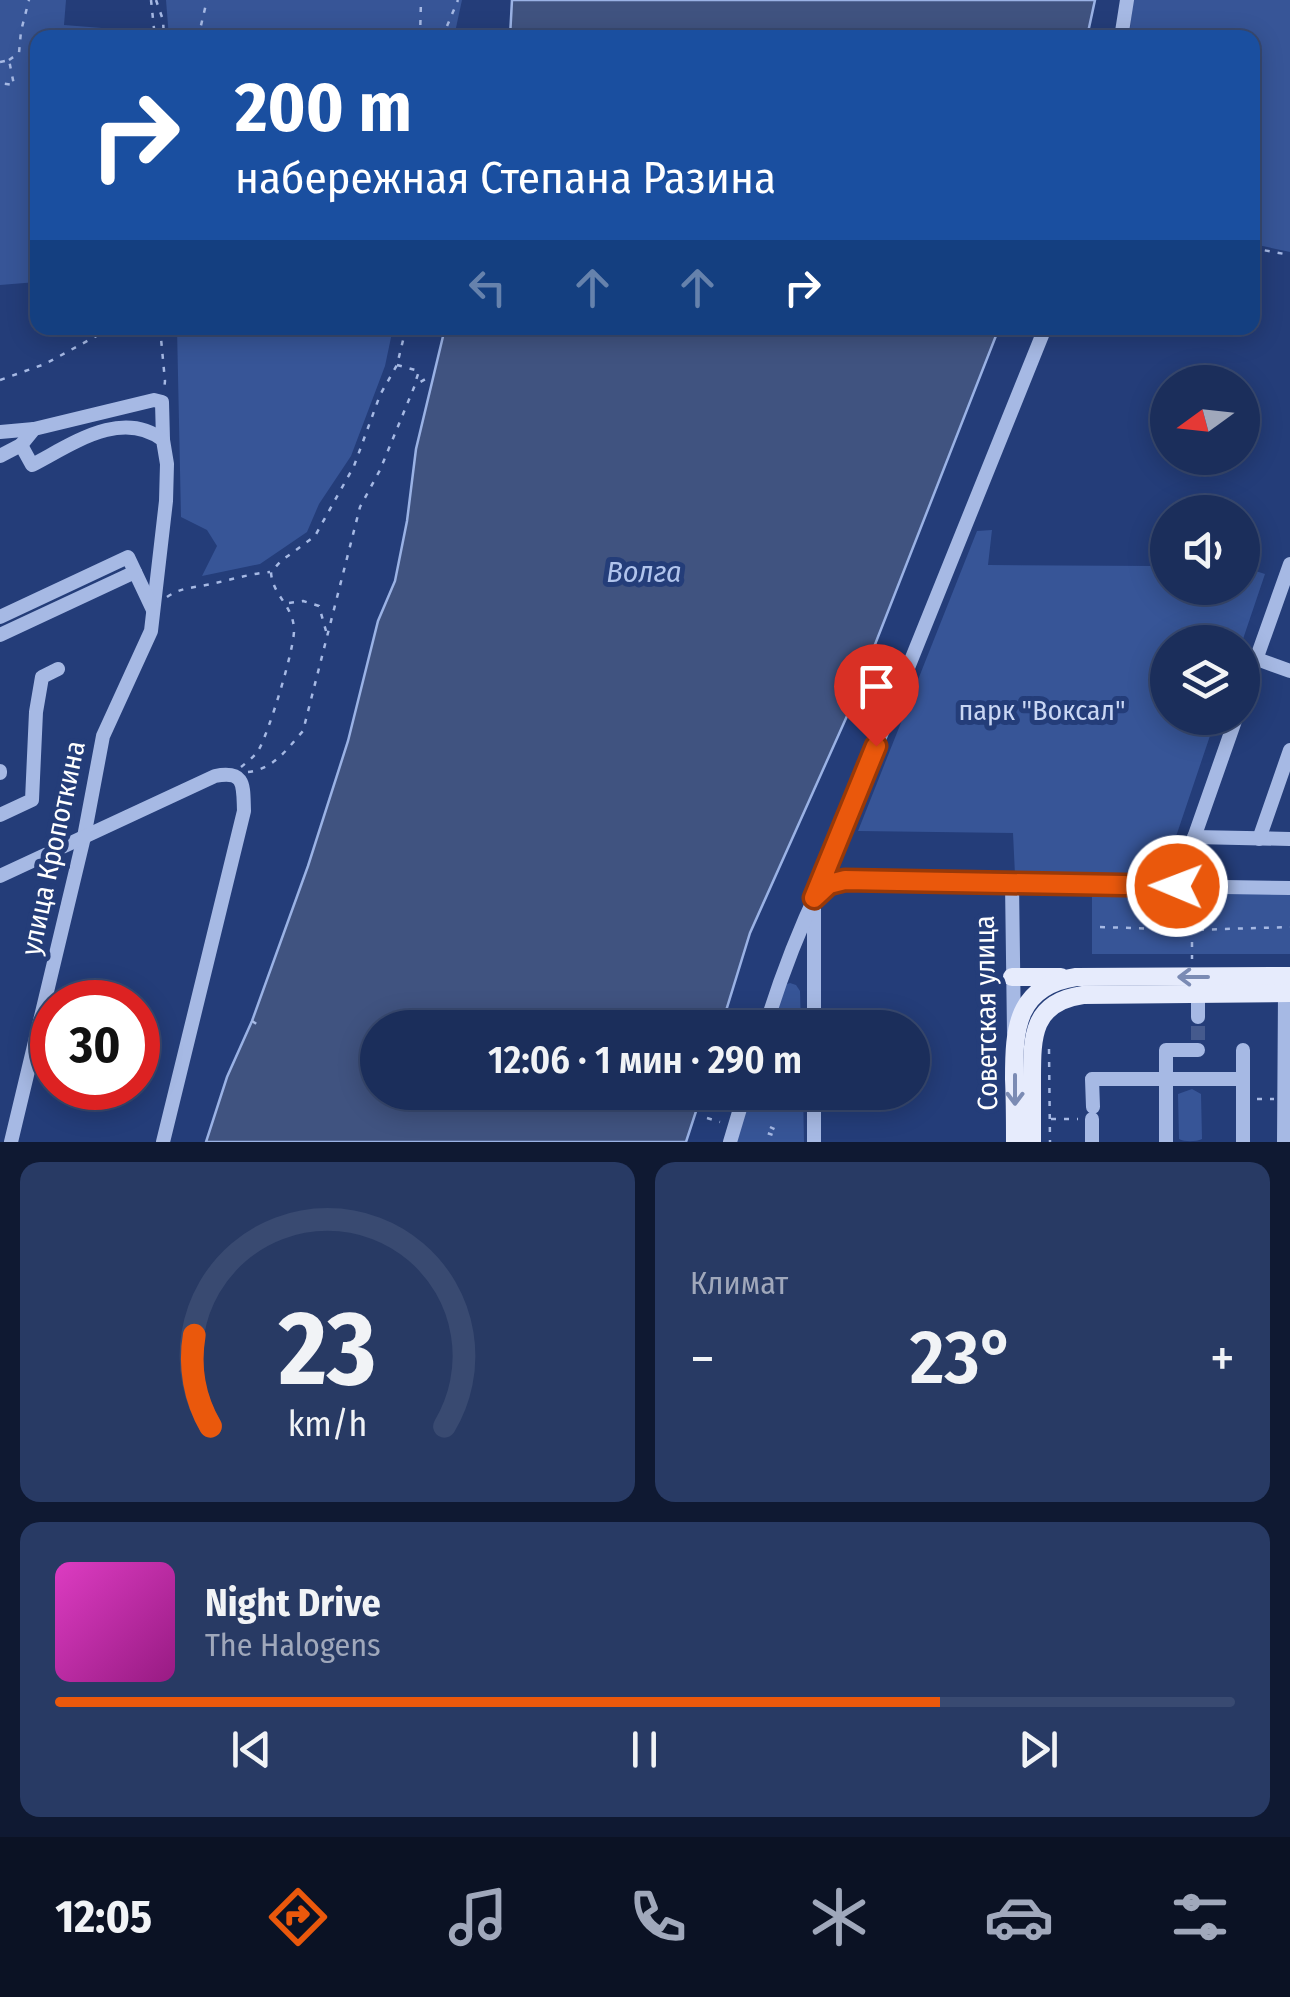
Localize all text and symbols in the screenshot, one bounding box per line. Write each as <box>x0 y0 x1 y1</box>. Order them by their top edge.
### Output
text: 200 m <box>235 66 412 150</box>
icon: right <box>70 70 200 200</box>
text: набережная Степана Разина <box>235 151 776 205</box>
icon: left <box>460 260 515 315</box>
icon: ahead <box>565 260 620 315</box>
icon: ahead <box>670 260 725 315</box>
icon: right <box>775 260 830 315</box>
north arrow <box>1150 365 1260 475</box>
map controls <box>1150 365 1260 735</box>
button: sound <box>1150 495 1260 605</box>
water label: Волга <box>606 554 682 590</box>
button: layers <box>1150 625 1260 735</box>
pin <box>834 644 919 747</box>
icon: arrive <box>849 659 904 714</box>
park label: парк "Воксал" <box>958 694 1126 727</box>
street label: улица Кропоткина <box>14 738 92 958</box>
position arrow <box>1125 834 1229 938</box>
street label: Советская улица <box>968 915 1004 1111</box>
one-way arrow <box>1177 967 1209 986</box>
speed limit sign: 30 <box>30 980 160 1110</box>
text: 12:06 · 1 мин · 290 m <box>488 1037 802 1083</box>
one-way arrow <box>1005 1074 1024 1106</box>
text: Климат <box>690 1264 788 1302</box>
text: 23 <box>278 1287 376 1412</box>
text: 23° <box>910 1313 1015 1403</box>
text: − <box>690 1326 715 1392</box>
text: + <box>1210 1326 1235 1392</box>
text: km/h <box>288 1403 367 1445</box>
text: Night Drive <box>205 1580 381 1626</box>
text: The Halogens <box>205 1626 381 1664</box>
icon: previous <box>224 1722 279 1777</box>
icon: pause <box>617 1722 672 1777</box>
icon: next <box>1011 1722 1066 1777</box>
icon: directions <box>263 1882 333 1952</box>
icon: music <box>443 1882 513 1952</box>
icon: phone <box>623 1882 693 1952</box>
icon: climate <box>804 1882 874 1952</box>
icon: car <box>984 1882 1054 1952</box>
icon: filters <box>1165 1882 1235 1952</box>
text: 12:05 <box>55 1890 152 1944</box>

